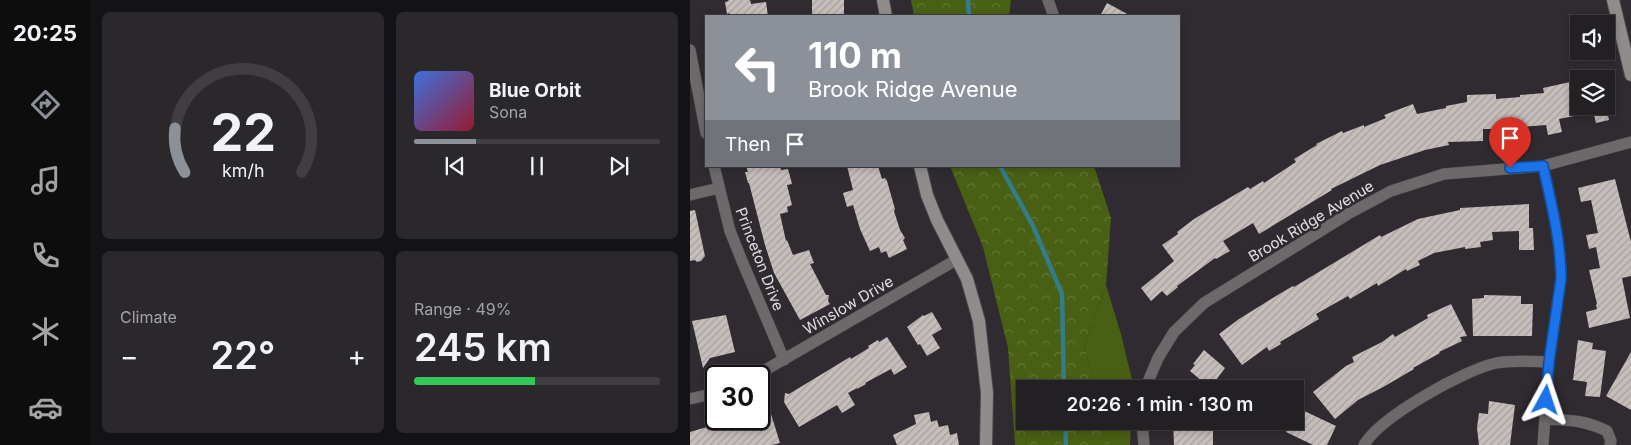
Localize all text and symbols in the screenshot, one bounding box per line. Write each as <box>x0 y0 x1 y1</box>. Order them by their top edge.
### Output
map controls <box>1570 15 1615 115</box>
button: sound <box>1570 15 1615 60</box>
text: 20:25 <box>13 20 77 46</box>
text: 110 m <box>808 34 902 76</box>
icon: left <box>725 35 790 100</box>
button: layers <box>1570 70 1615 115</box>
text: Brook Ridge Avenue <box>808 76 1018 102</box>
text: Blue Orbit <box>489 79 581 102</box>
icon: directions <box>28 87 63 122</box>
text: 22 <box>210 101 276 164</box>
text: Sona <box>489 102 527 122</box>
pin <box>1489 117 1531 168</box>
icon: arrive <box>1496 124 1524 152</box>
icon: arrive <box>781 130 809 158</box>
text: Then <box>725 133 771 156</box>
icon: previous <box>441 152 469 180</box>
icon: pause <box>523 152 551 180</box>
icon: next <box>605 152 633 180</box>
text: km/h <box>222 160 264 181</box>
icon: music <box>28 163 63 198</box>
street label: Brook Ridge Avenue <box>1245 176 1377 266</box>
street label: Princeton Drive <box>732 205 788 313</box>
icon: phone <box>28 238 63 273</box>
street label: Winslow Drive <box>799 271 897 339</box>
text: Range · 49% <box>414 299 511 319</box>
text: Climate <box>120 307 177 327</box>
icon: climate <box>28 314 63 349</box>
text: 245 km <box>414 324 552 370</box>
text: 22° <box>211 332 275 378</box>
text: − <box>120 339 139 373</box>
text: + <box>347 339 366 373</box>
speed limit sign: 30 <box>705 365 770 430</box>
position arrow <box>1519 373 1571 425</box>
icon: car <box>28 390 63 425</box>
text: 20:26 · 1 min · 130 m <box>1067 393 1253 416</box>

